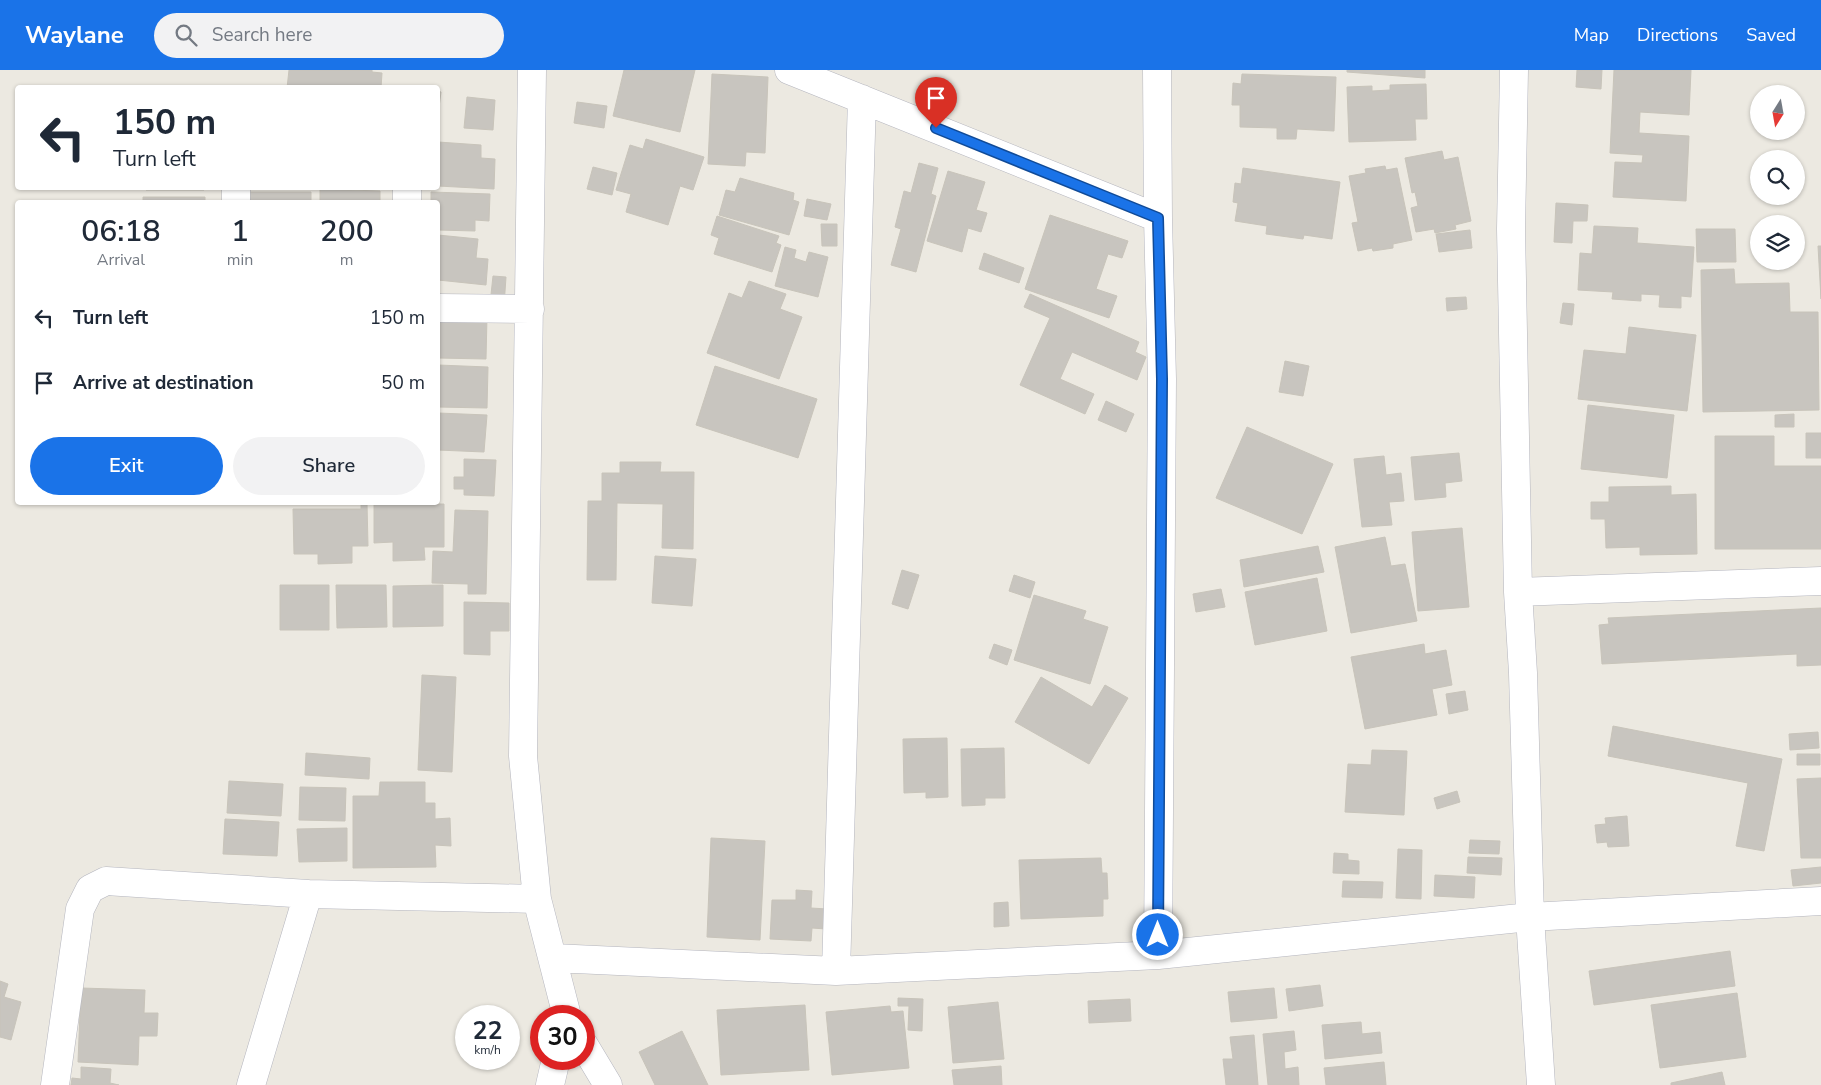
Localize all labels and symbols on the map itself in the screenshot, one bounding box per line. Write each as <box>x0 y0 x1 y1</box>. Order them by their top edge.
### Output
pin <box>915 77 957 128</box>
north arrow <box>1750 85 1805 140</box>
position arrow <box>1131 908 1183 960</box>
speed limit sign: 30 <box>530 1005 595 1070</box>

